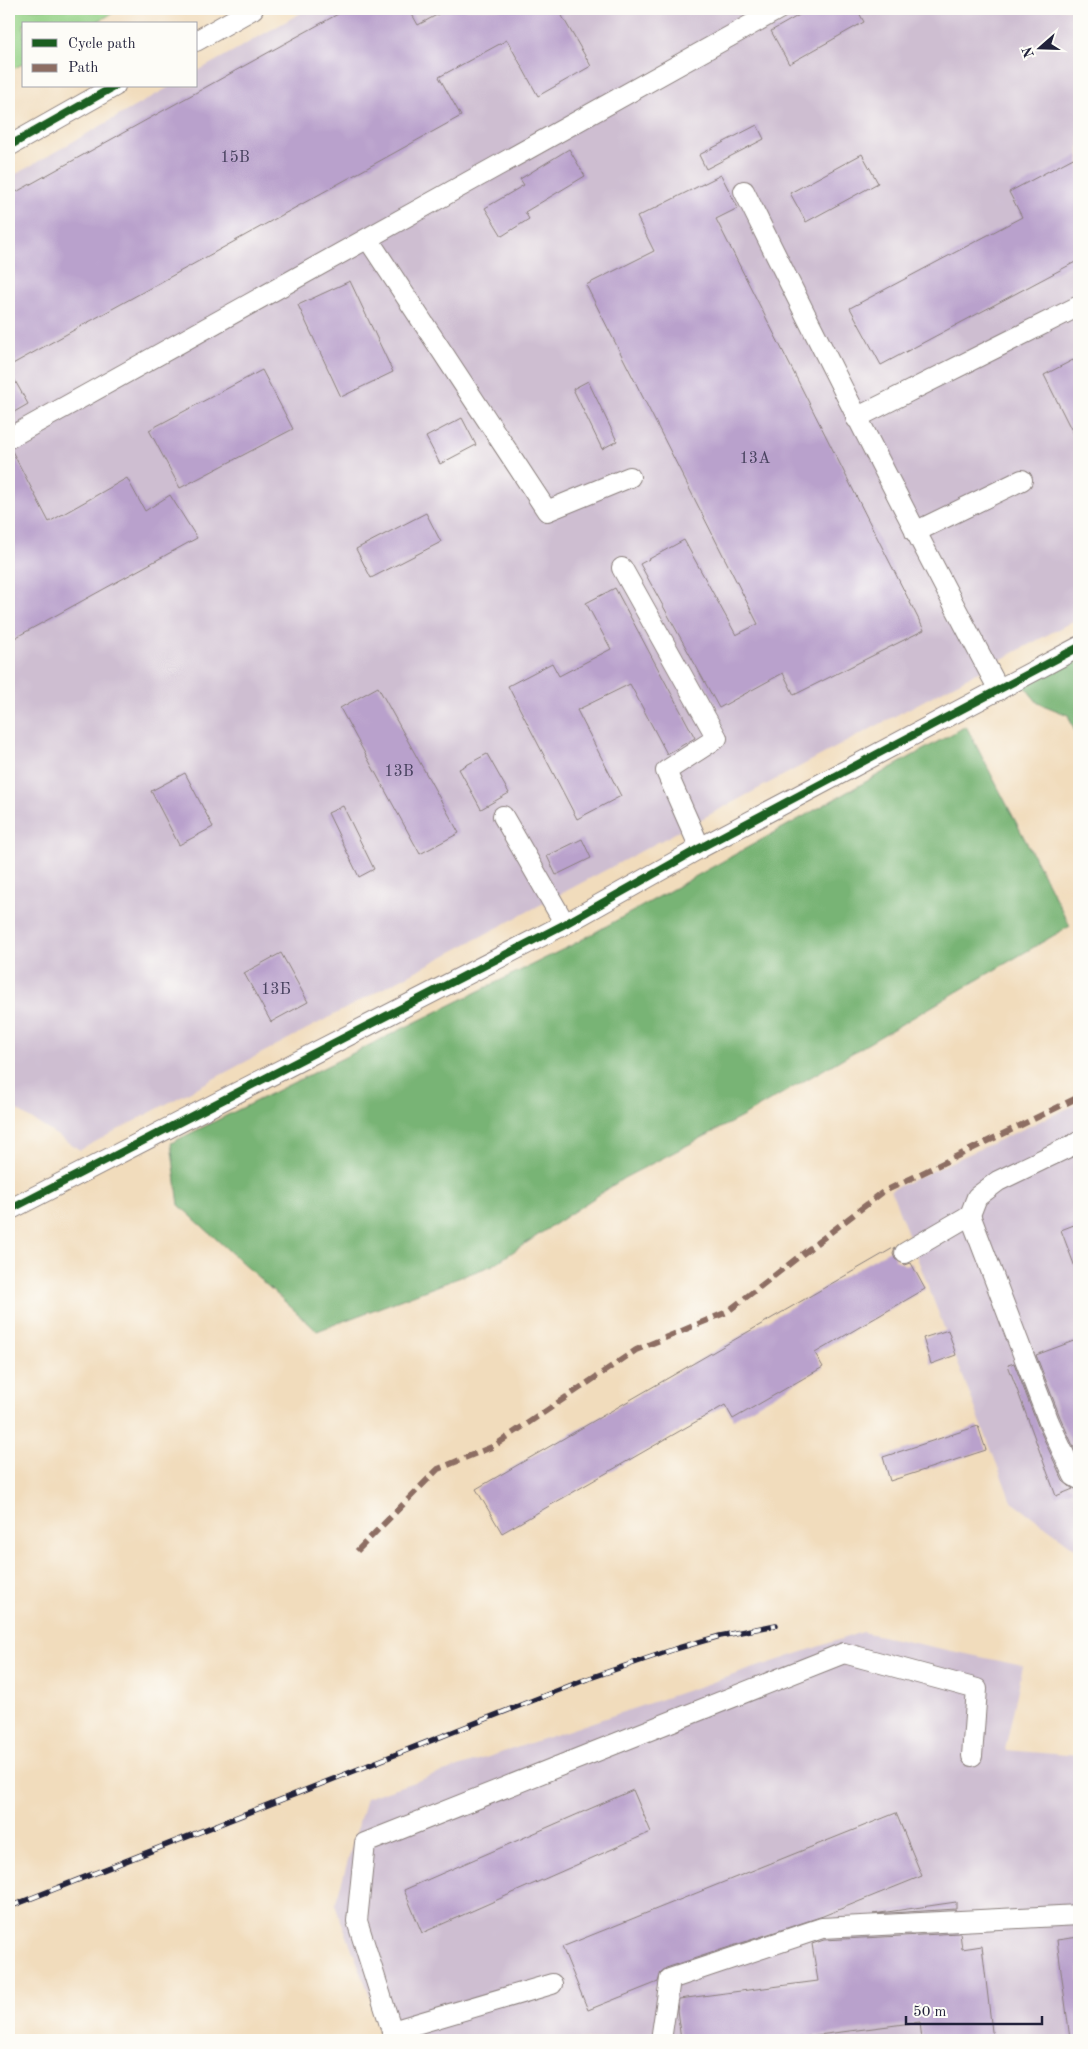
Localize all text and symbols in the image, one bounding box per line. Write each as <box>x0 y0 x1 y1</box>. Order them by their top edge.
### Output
legend <box>22 22 198 88</box>
north arrow <box>1016 22 1066 72</box>
text: Cycle path <box>68 37 136 52</box>
text: N <box>1020 44 1037 60</box>
text: Path <box>68 61 98 76</box>
house number: 15В <box>220 150 250 166</box>
house number: 13А <box>740 451 770 467</box>
house number: 13В <box>384 764 414 780</box>
house number: 13Б <box>261 982 291 998</box>
scale bar <box>906 1994 1042 2026</box>
text: 50 m <box>913 2005 947 2020</box>

